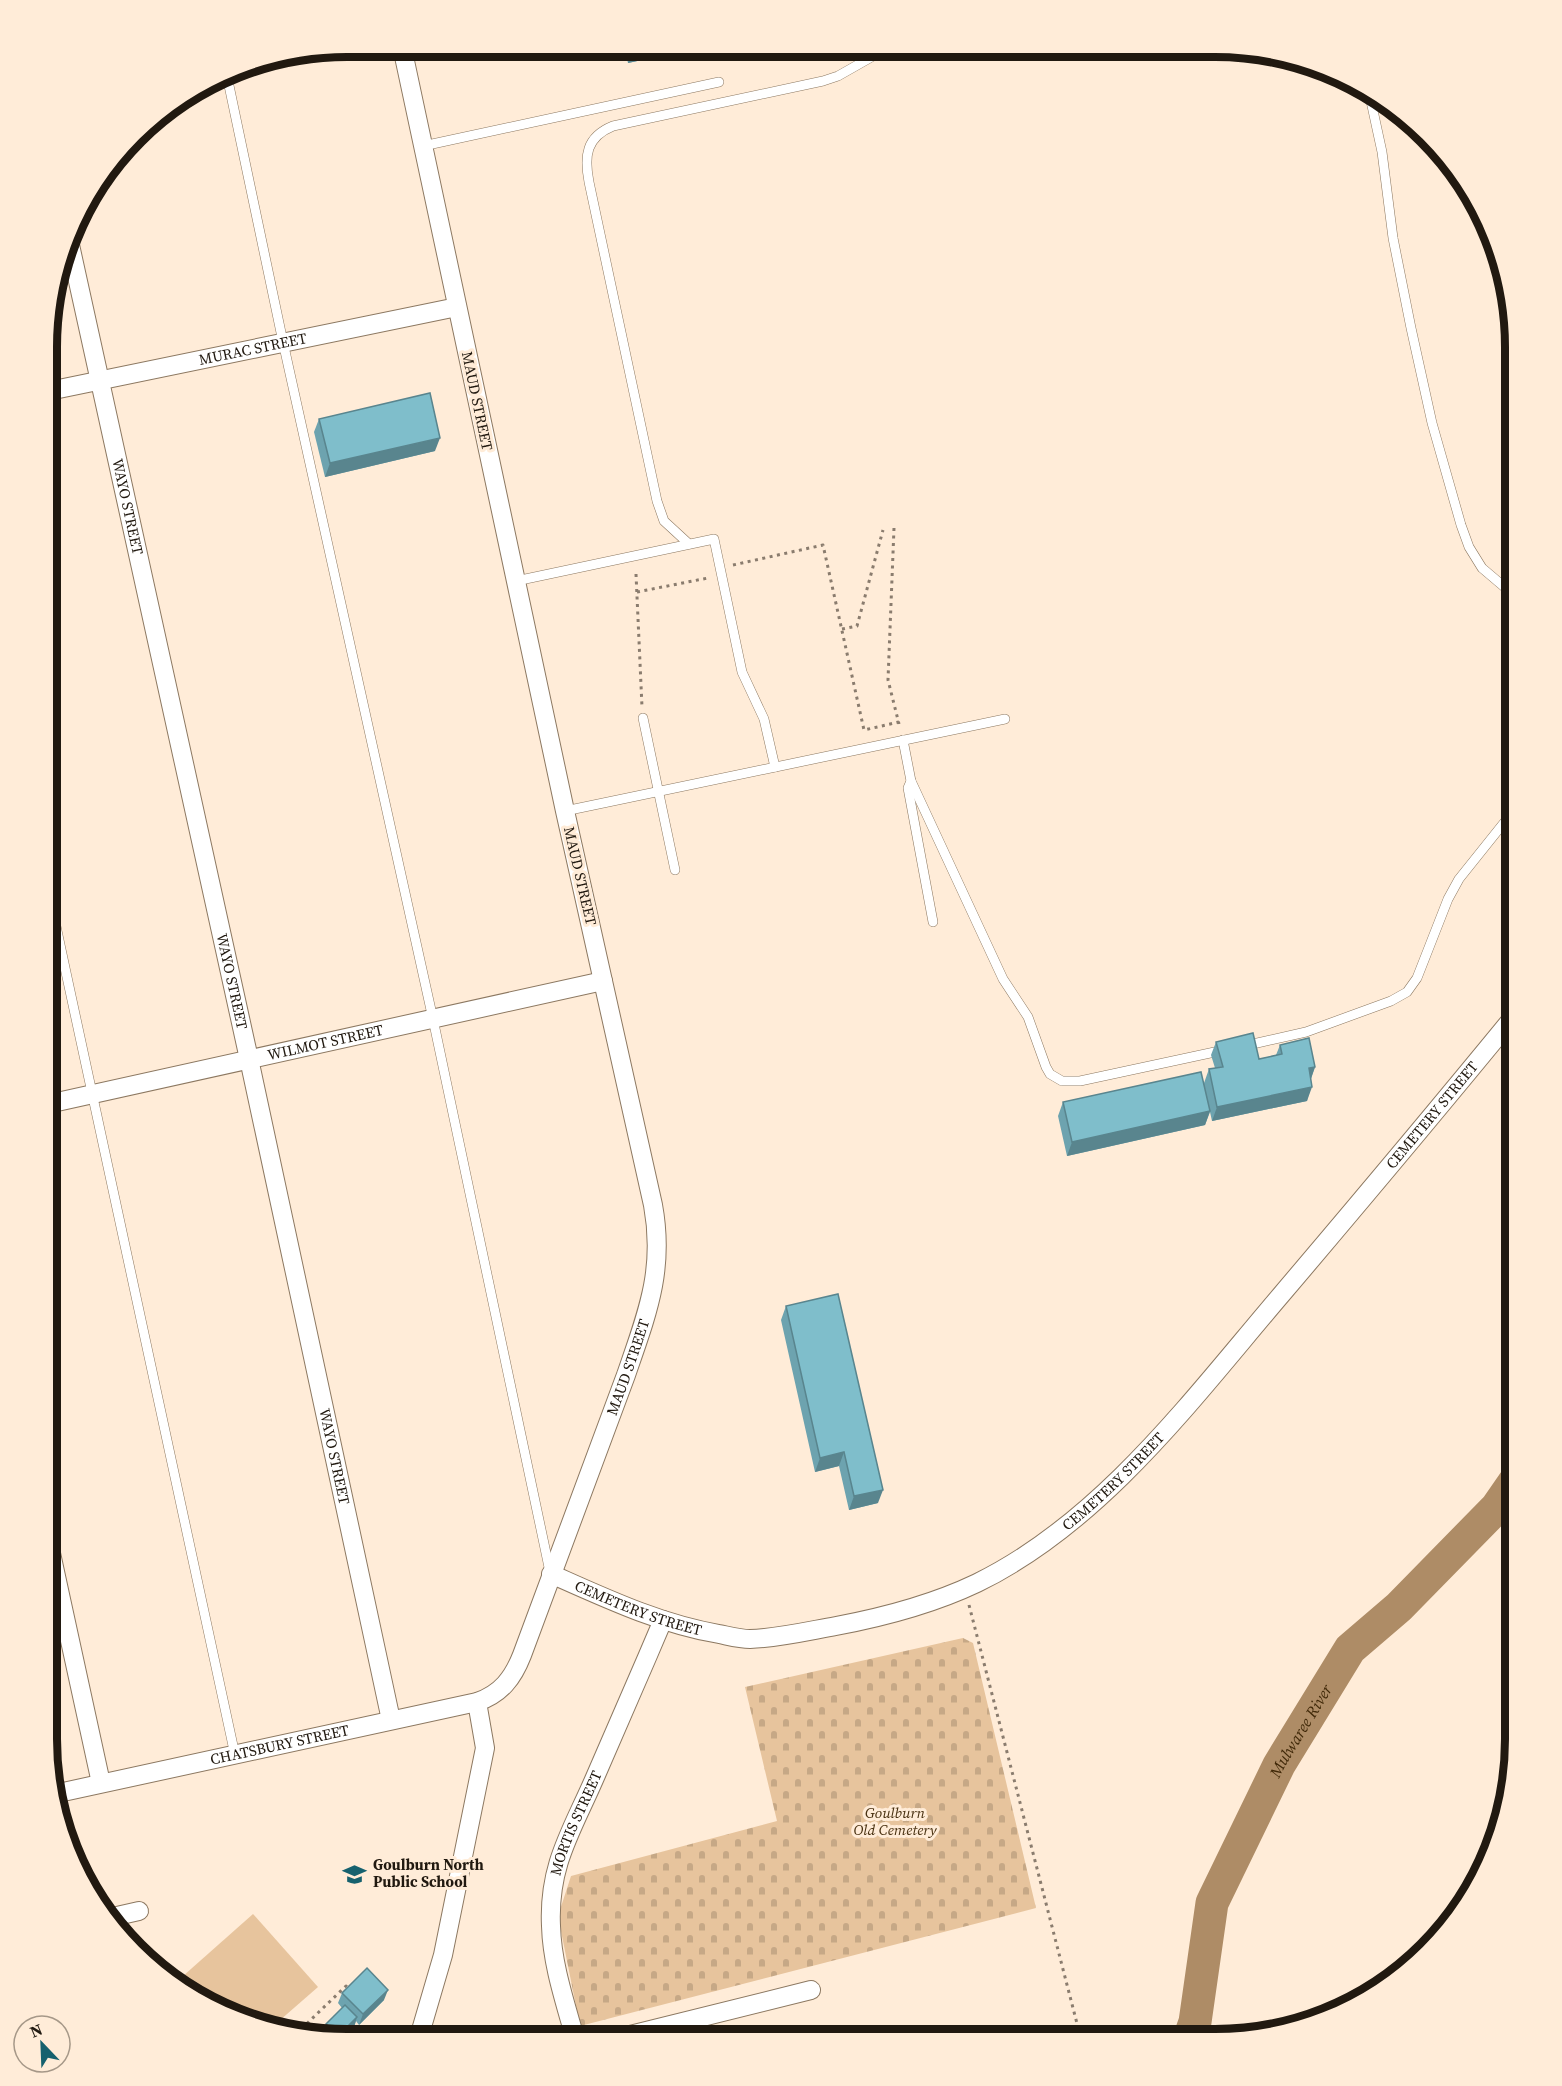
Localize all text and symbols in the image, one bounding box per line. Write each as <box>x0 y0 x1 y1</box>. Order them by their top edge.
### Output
street label: MURAC STREET <box>197 327 309 370</box>
street label: MAUD STREET <box>457 349 498 452</box>
street label: WAYO STREET <box>107 457 149 557</box>
street label: MAUD STREET <box>559 824 602 927</box>
street label: WAYO STREET <box>212 931 253 1031</box>
street label: WILMOT STREET <box>265 1019 385 1065</box>
street label: CEMETERY STREET <box>1381 1057 1483 1173</box>
street label: MAUD STREET <box>601 1316 654 1418</box>
street label: WAYO STREET <box>314 1406 355 1506</box>
street label: CEMETERY STREET <box>1057 1427 1169 1535</box>
street label: CEMETERY STREET <box>571 1575 704 1640</box>
water label: Mulwaree River <box>1263 1679 1337 1782</box>
street label: CHATSBURY STREET <box>208 1719 351 1770</box>
street label: MORTIS STREET <box>545 1767 607 1878</box>
park label: Goulburn Old Cemetery <box>853 1802 937 1840</box>
place label: Goulburn North Public School <box>373 1854 484 1892</box>
school or university icon: Goulburn North Public School <box>342 1861 368 1887</box>
north arrow <box>12 2014 72 2074</box>
text: N <box>26 2018 46 2043</box>

